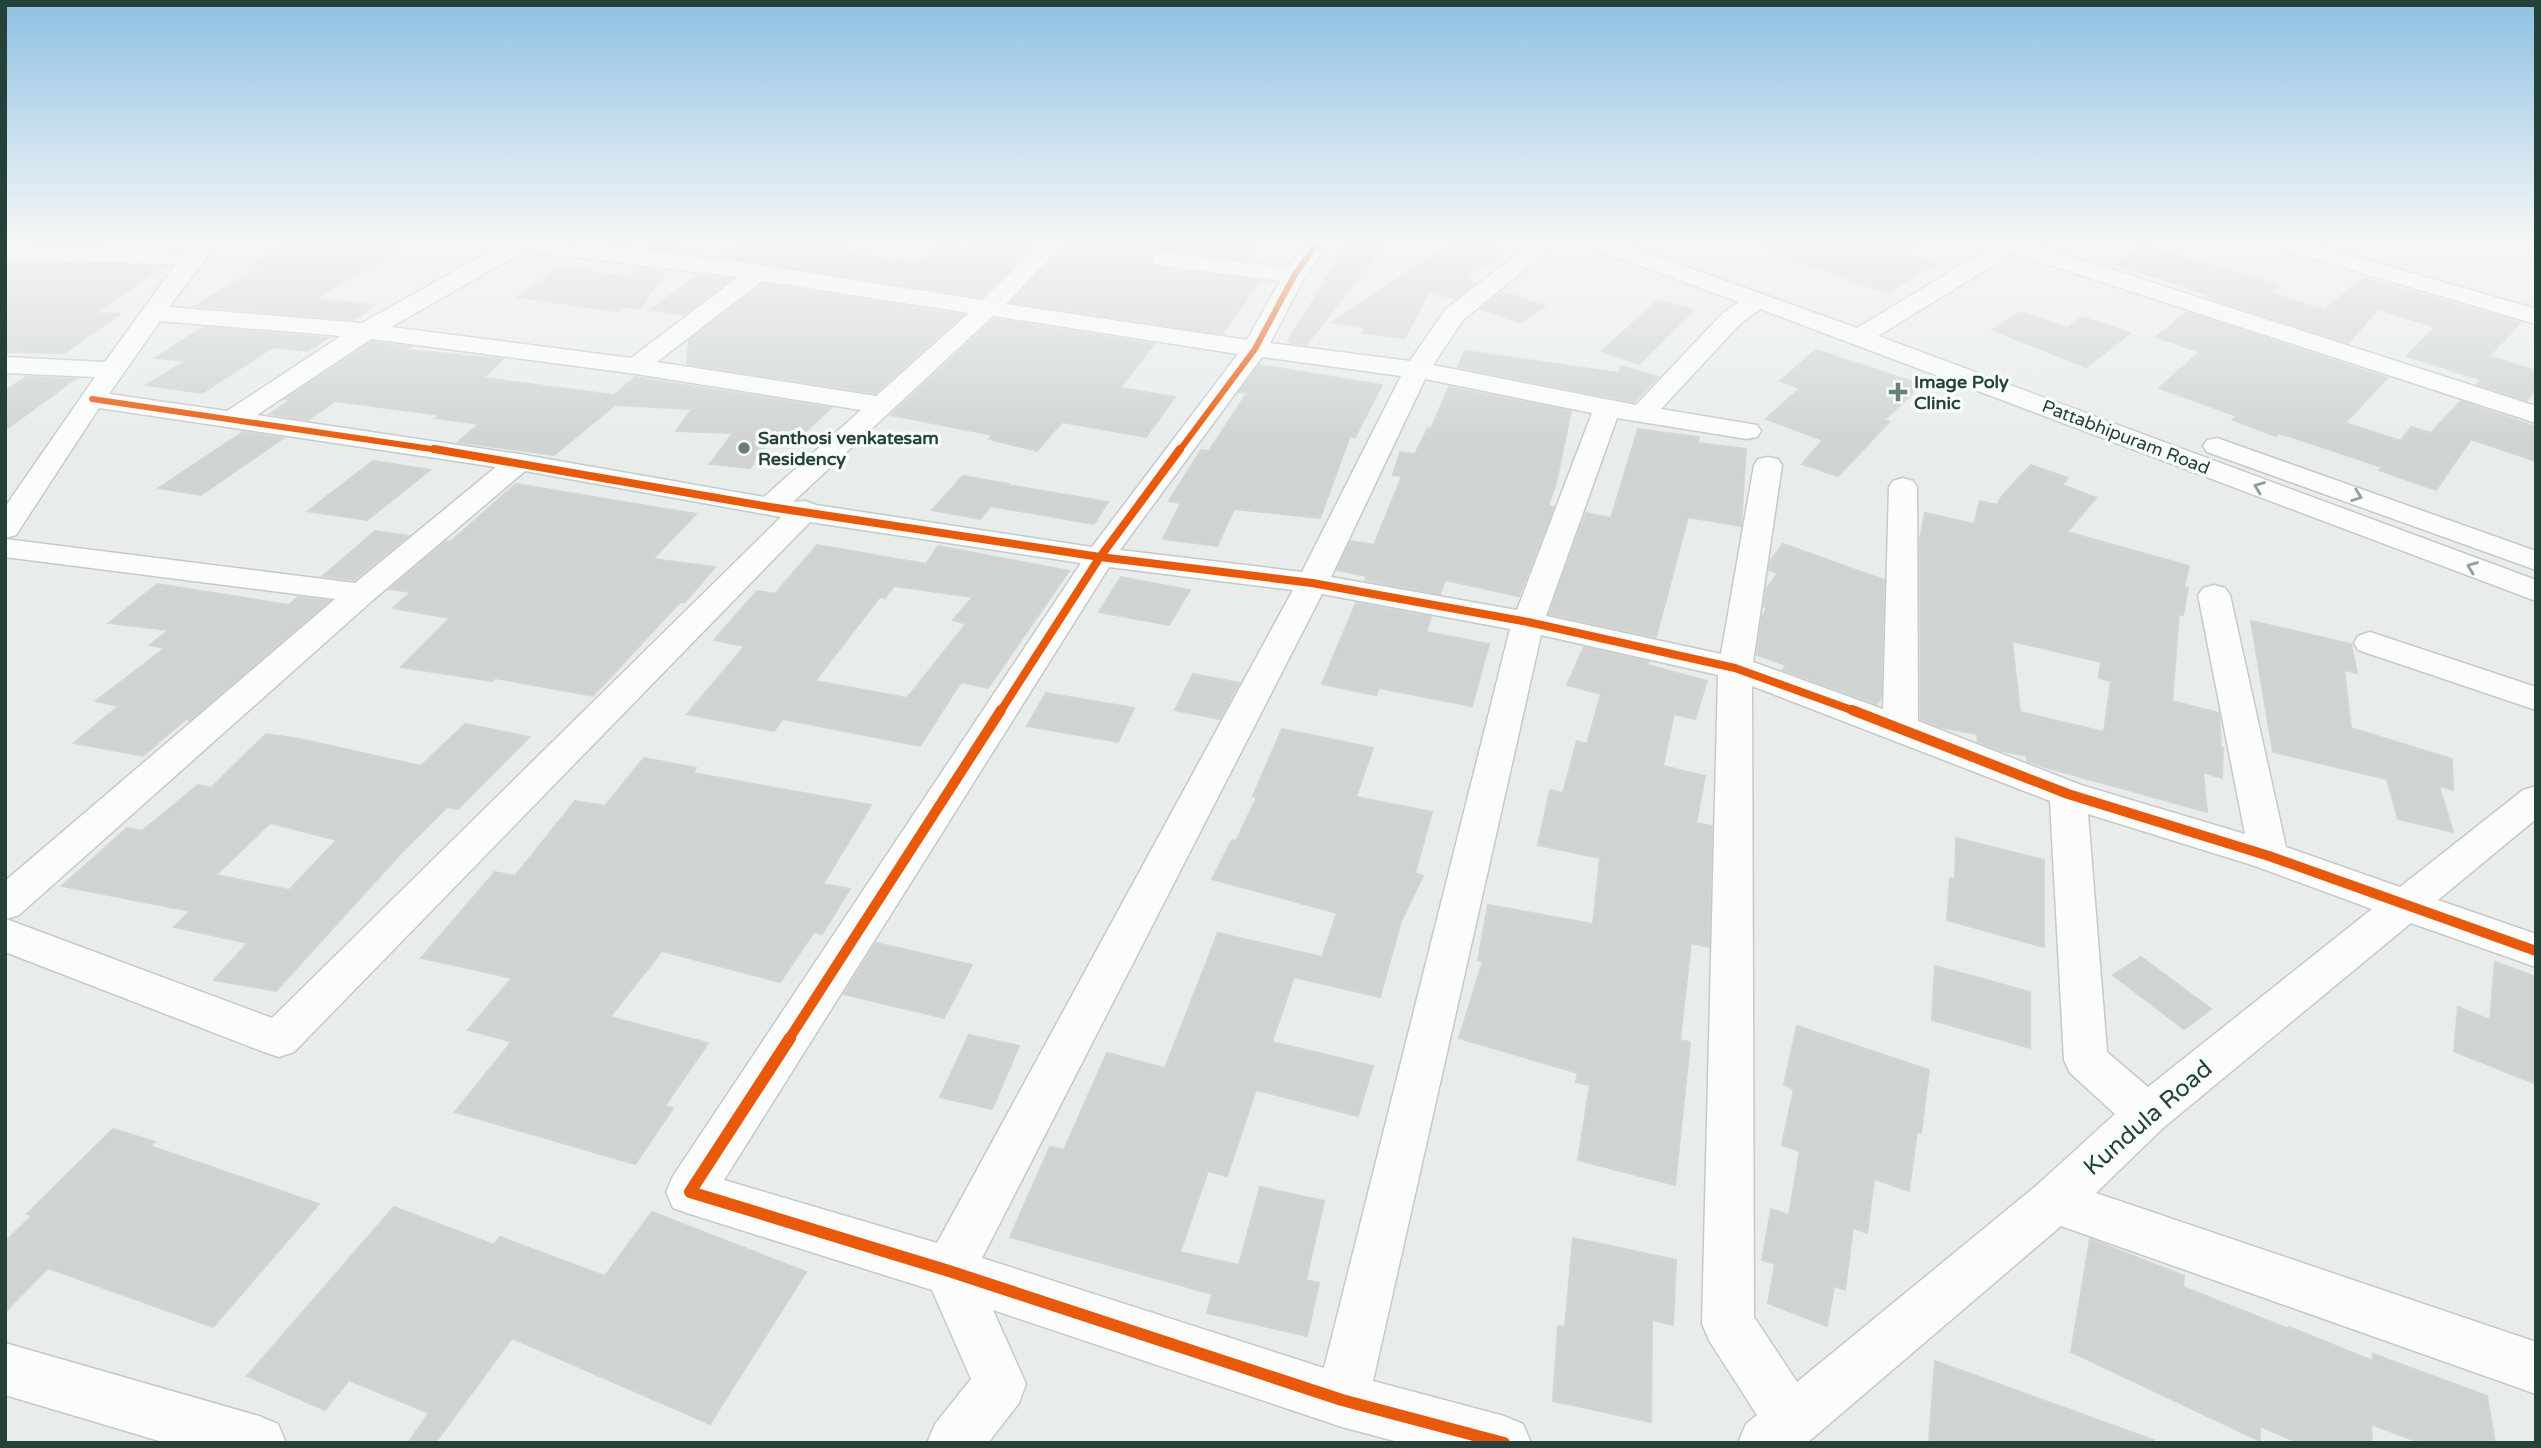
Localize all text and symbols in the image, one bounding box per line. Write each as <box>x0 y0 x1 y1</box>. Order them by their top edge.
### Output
place label: Image Poly Clinic <box>1914 371 2009 414</box>
marker: Image Poly Clinic <box>1888 382 1908 402</box>
street label: Pattabhipuram Road <box>2039 395 2213 479</box>
place label: Santhosi venkatesam Residency <box>758 427 939 470</box>
marker: Santhosi venkatesam Residency <box>736 440 752 456</box>
one-way arrow <box>2253 481 2265 495</box>
one-way arrow <box>2351 488 2363 502</box>
one-way arrow <box>2466 561 2478 575</box>
street label: Kundula Road <box>2078 1054 2218 1182</box>

